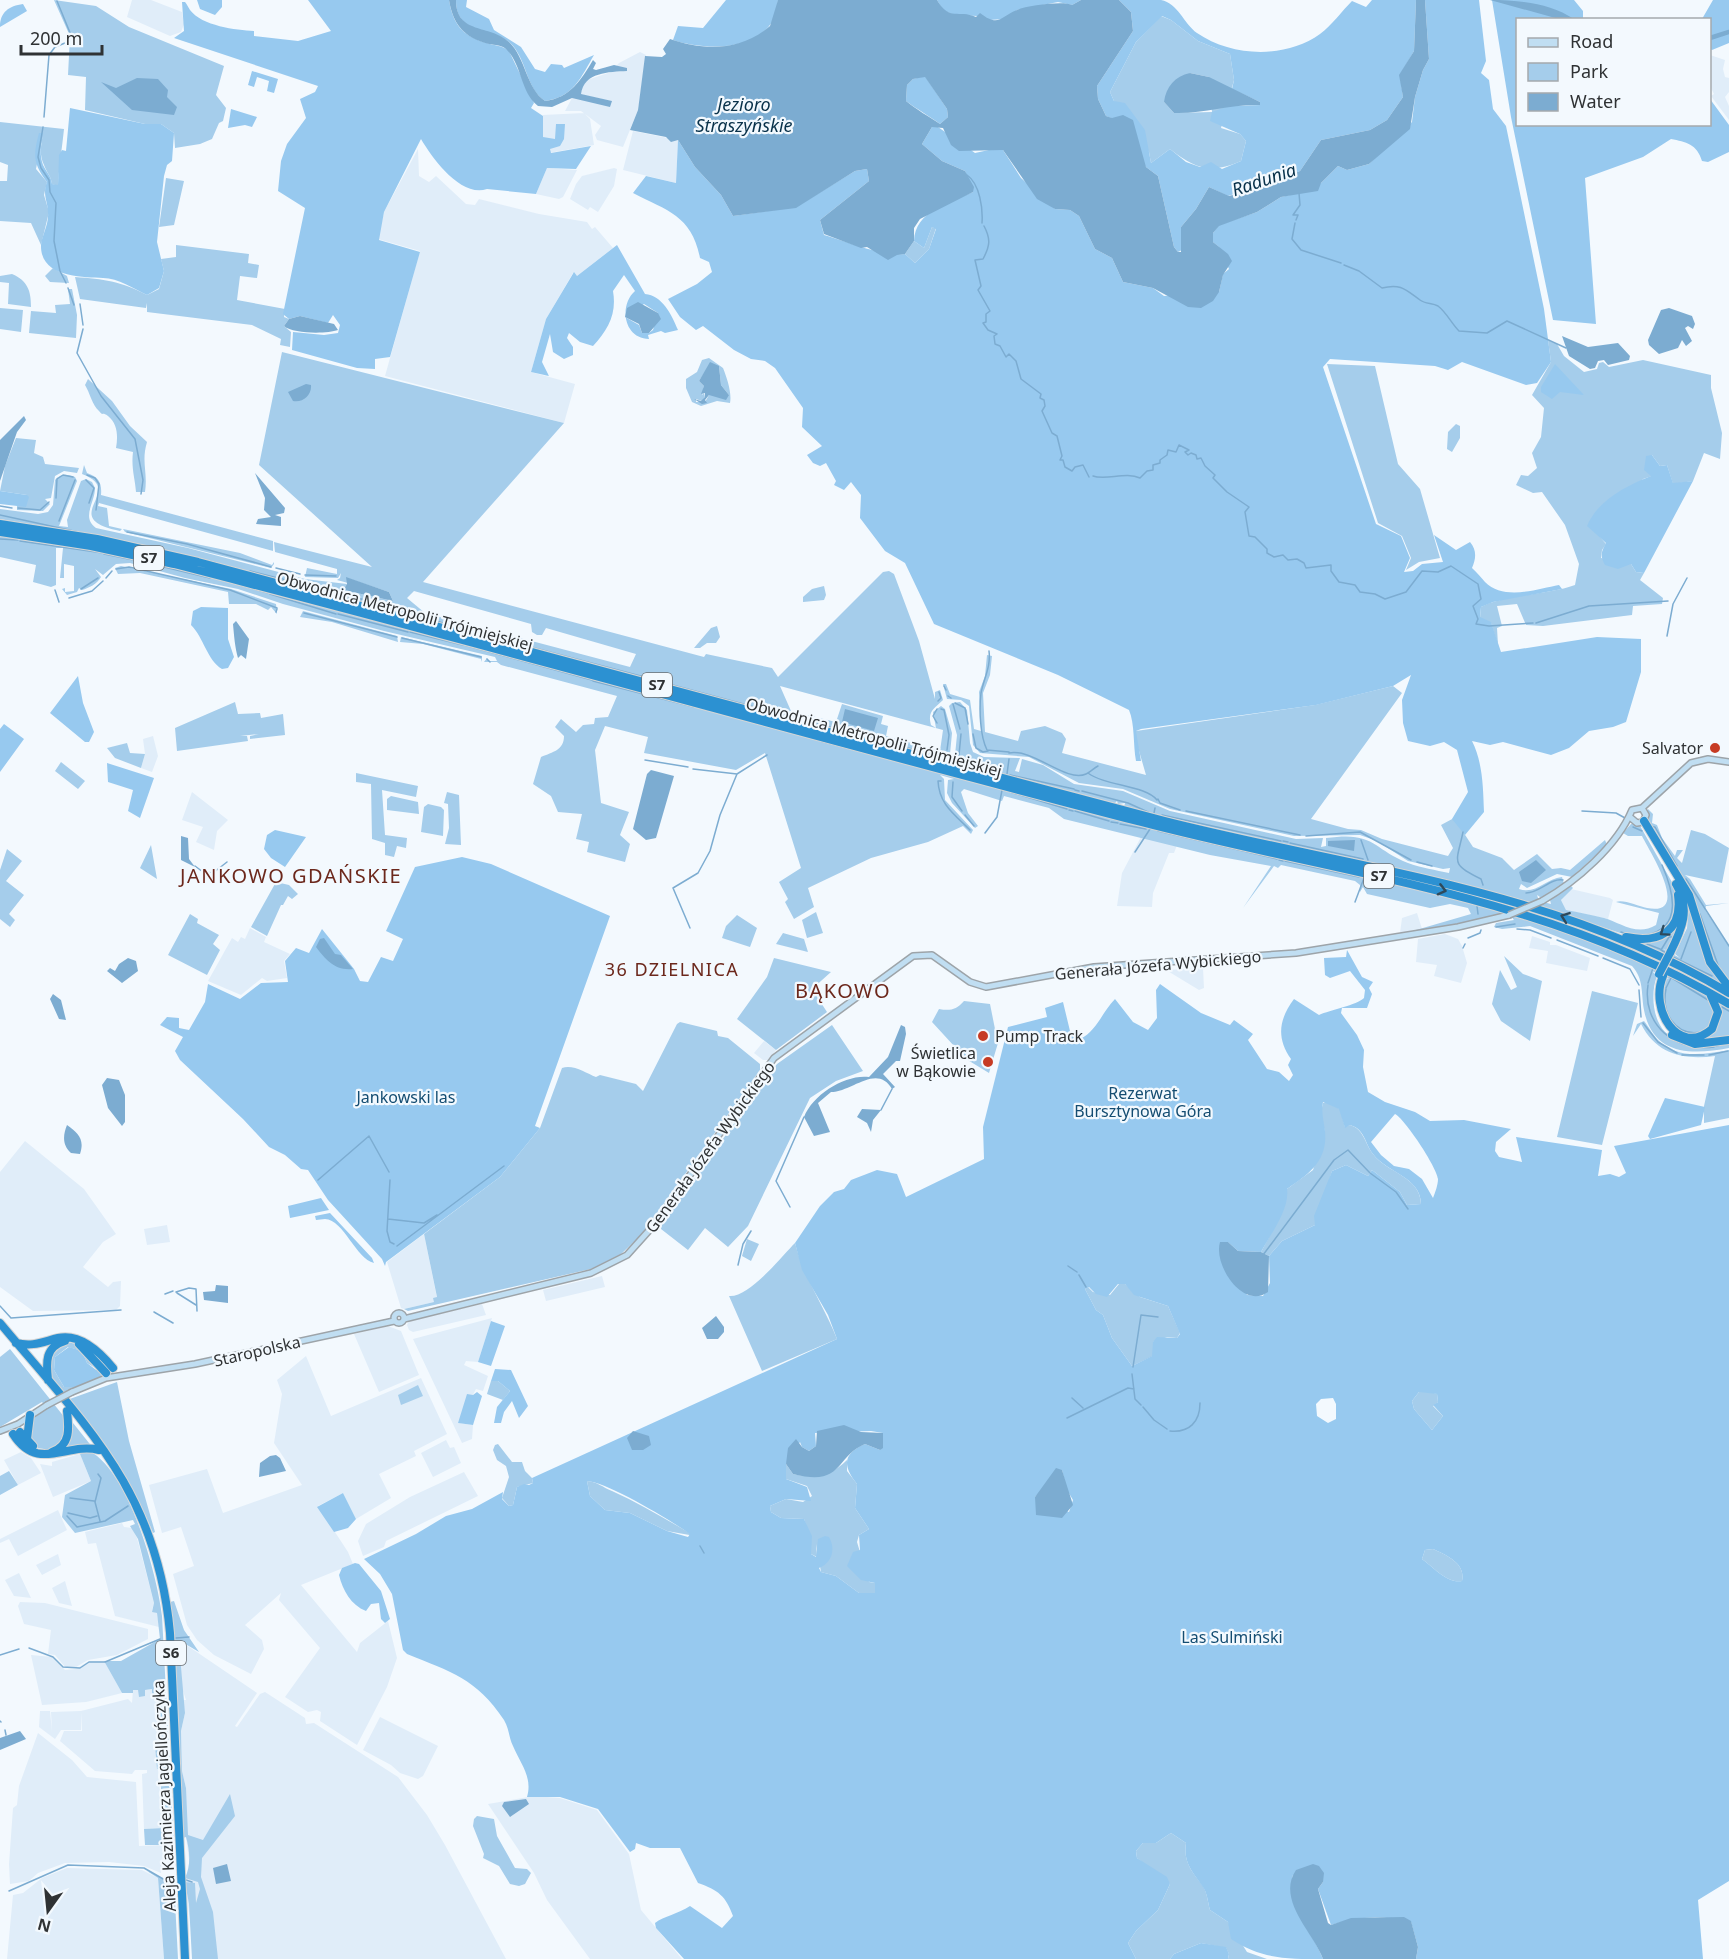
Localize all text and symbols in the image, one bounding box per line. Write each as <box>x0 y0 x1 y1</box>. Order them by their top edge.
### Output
scale bar <box>21 18 102 56</box>
legend <box>1516 18 1711 126</box>
text: 200 m <box>30 26 82 50</box>
text: Road <box>1570 29 1613 53</box>
text: Park <box>1570 59 1608 83</box>
text: Water <box>1570 89 1621 113</box>
water label: Jezioro Straszyńskie <box>695 92 793 137</box>
water label: Radunia <box>1228 157 1299 201</box>
road number: S7 <box>134 546 164 570</box>
street label: Obwodnica Metropolii Trójmiejskiej <box>275 566 535 656</box>
road number: S7 <box>642 673 672 697</box>
street label: Obwodnica Metropolii Trójmiejskiej <box>744 692 1004 782</box>
place label: Salvator <box>1642 737 1703 759</box>
marker: Salvator <box>1708 741 1722 755</box>
district label: JANKOWO GDAŃSKIE <box>178 862 402 889</box>
road number: S7 <box>1364 864 1394 888</box>
one-way arrow <box>1437 883 1447 896</box>
one-way arrow <box>1560 911 1571 924</box>
one-way arrow <box>1660 924 1671 935</box>
street label: Generała Józefa Wybickiego <box>1054 945 1262 985</box>
district label: 36 DZIELNICA <box>605 957 739 981</box>
district label: BĄKOWO <box>795 977 891 1004</box>
place label: Pump Track <box>995 1025 1084 1047</box>
marker: Pump Track <box>976 1029 990 1043</box>
place label: Świetlica w Bąkowie <box>896 1042 976 1082</box>
marker: Świetlica w Bąkowie <box>981 1055 995 1069</box>
street label: Generała Józefa Wybickiego <box>640 1057 780 1237</box>
park label: Rezerwat Bursztynowa Góra <box>1074 1082 1212 1122</box>
park label: Jankowski las <box>355 1086 455 1108</box>
street label: Staropolska <box>211 1330 303 1372</box>
park label: Las Sulmiński <box>1181 1626 1283 1648</box>
road number: S6 <box>156 1641 186 1665</box>
street label: Aleja Kazimierza Jagiellończyka <box>147 1680 181 1912</box>
north arrow <box>18 1881 78 1941</box>
text: N <box>35 1913 53 1938</box>

